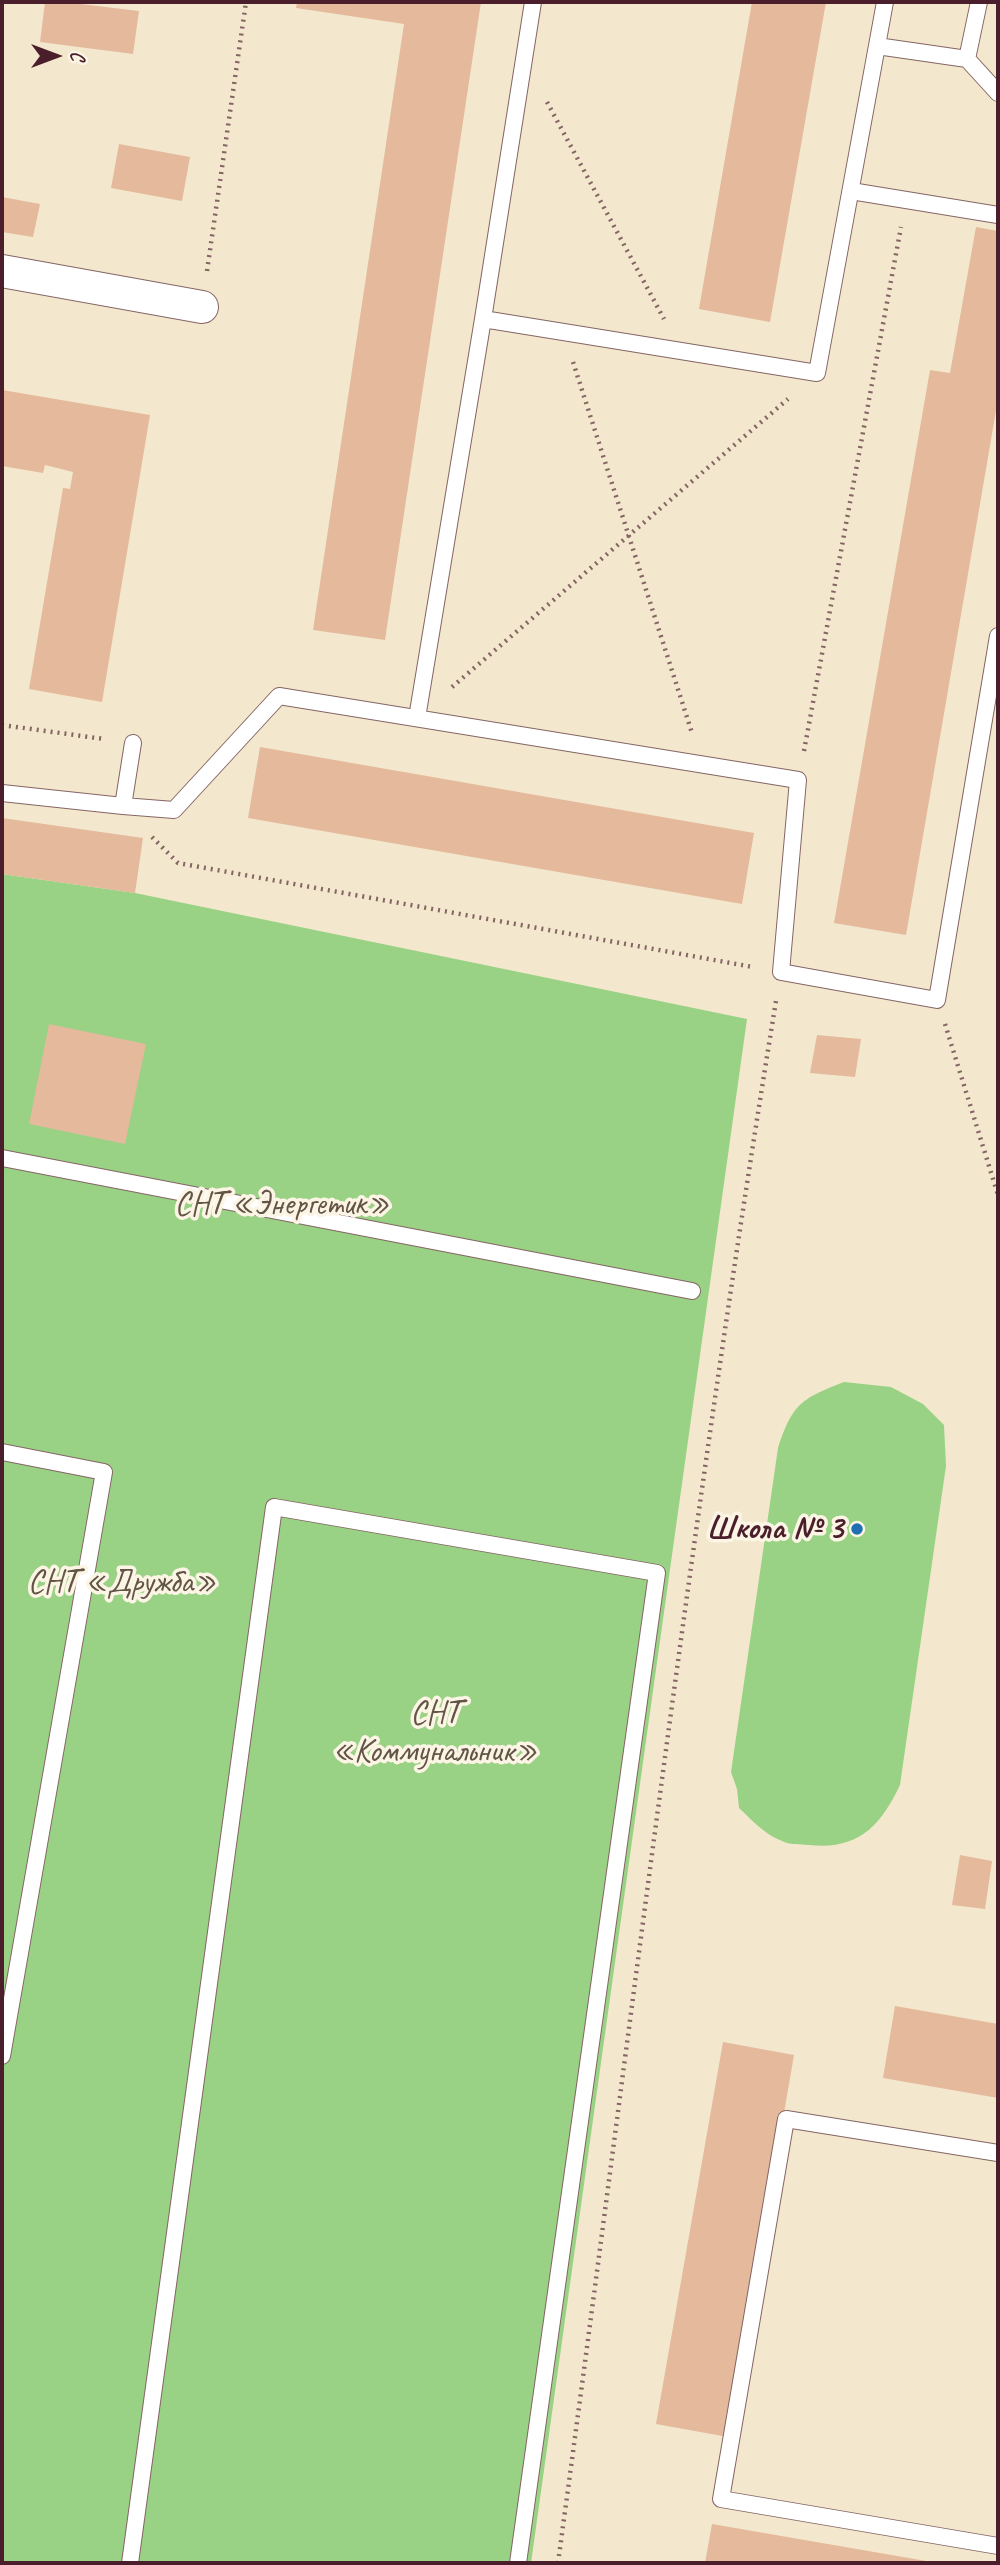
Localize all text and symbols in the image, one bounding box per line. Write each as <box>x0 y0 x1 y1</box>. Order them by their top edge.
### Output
north arrow <box>21 21 91 91</box>
text: С <box>65 51 89 61</box>
park label: СНТ «Энергетик» <box>175 1185 389 1225</box>
place label: Школа № 3 <box>706 1509 843 1549</box>
marker: Школа № 3 <box>849 1521 865 1537</box>
park label: СНТ «Дружба» <box>28 1563 216 1603</box>
park label: СНТ «Коммунальник» <box>333 1694 537 1772</box>

